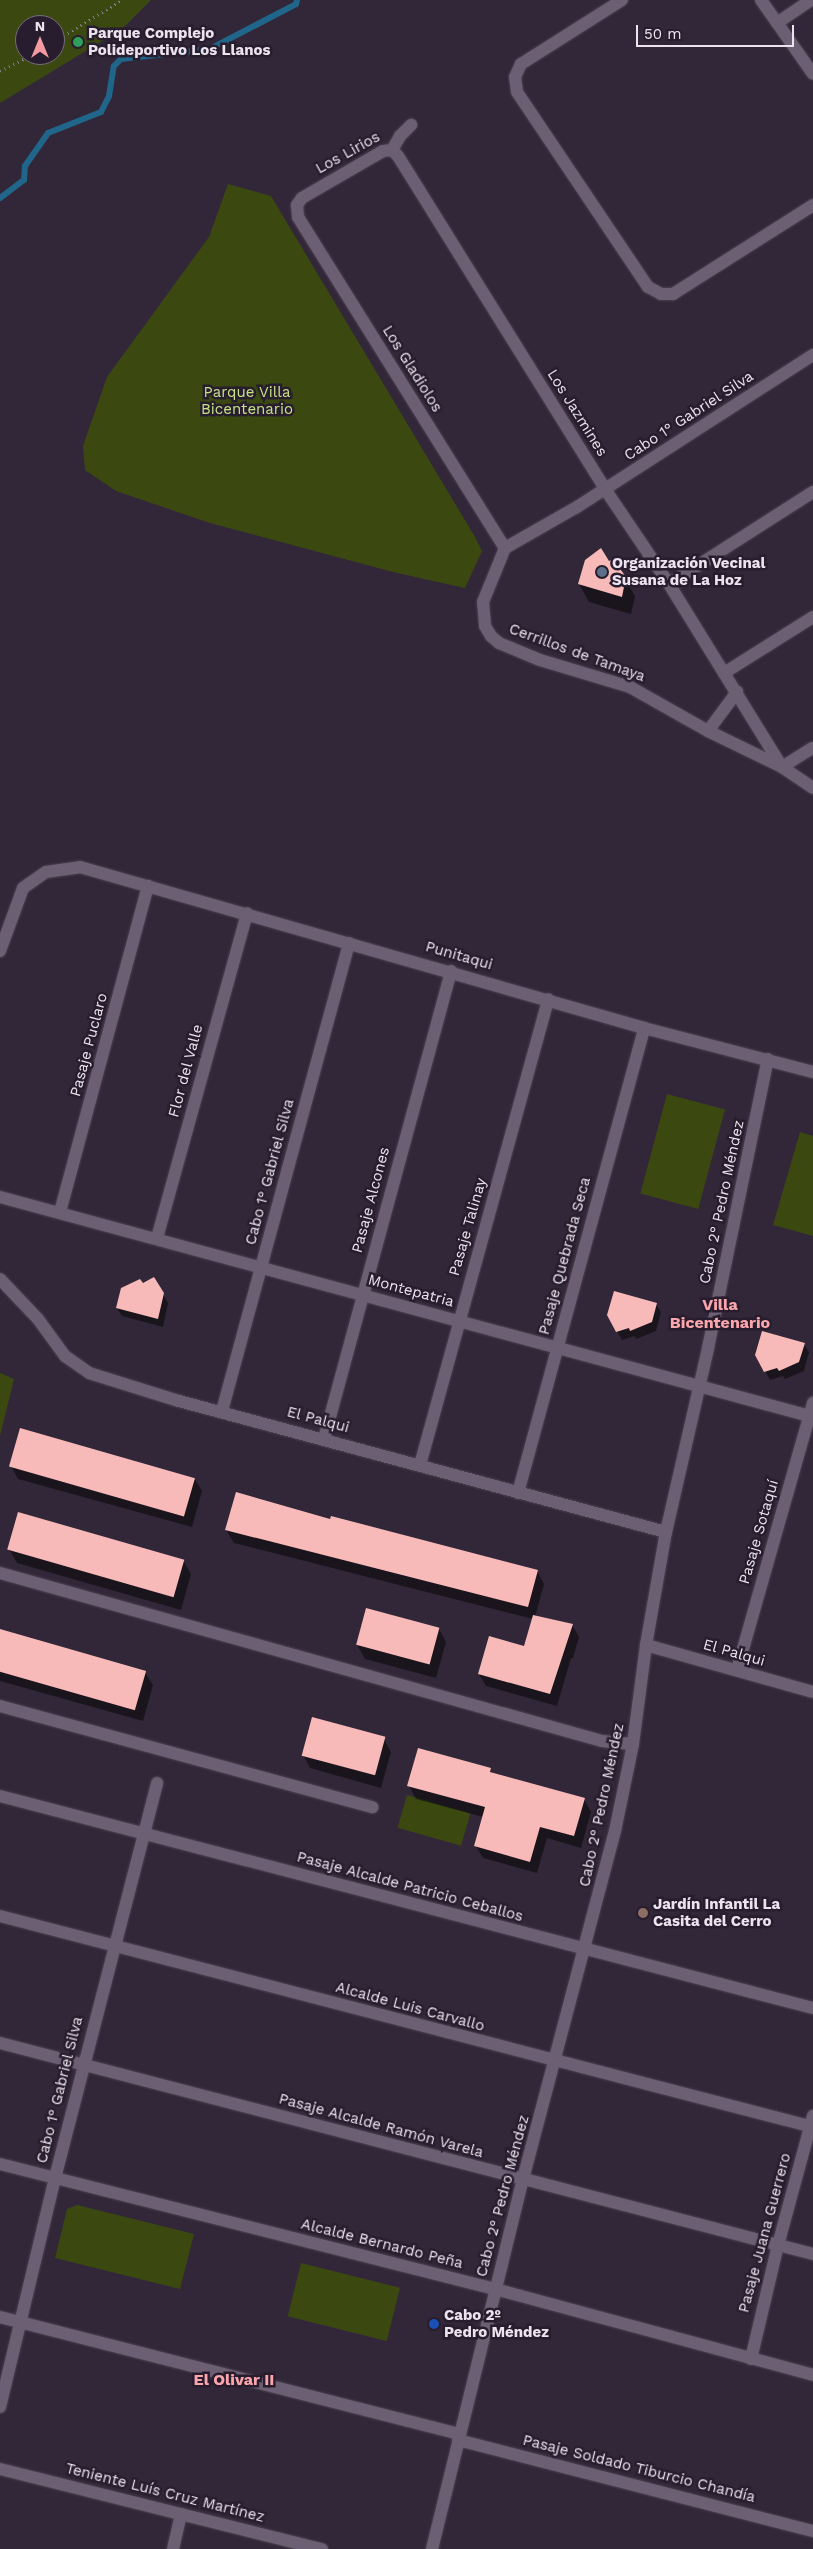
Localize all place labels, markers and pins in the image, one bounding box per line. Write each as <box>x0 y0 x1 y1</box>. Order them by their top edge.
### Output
place label: Parque Complejo Polideportivo Los Llanos <box>88 24 270 59</box>
marker: Parque Complejo Polideportivo Los Llanos <box>72 36 84 48</box>
place label: Organización Vecinal Susana de La Hoz <box>612 554 766 589</box>
marker: Organización Vecinal Susana de La Hoz <box>596 566 608 578</box>
place label: Jardín Infantil La Casita del Cerro <box>653 1895 780 1930</box>
marker: Jardín Infantil La Casita del Cerro <box>637 1907 649 1919</box>
place label: Cabo 2º Pedro Méndez <box>444 2306 549 2341</box>
marker: Cabo 2º Pedro Méndez <box>428 2318 440 2330</box>

